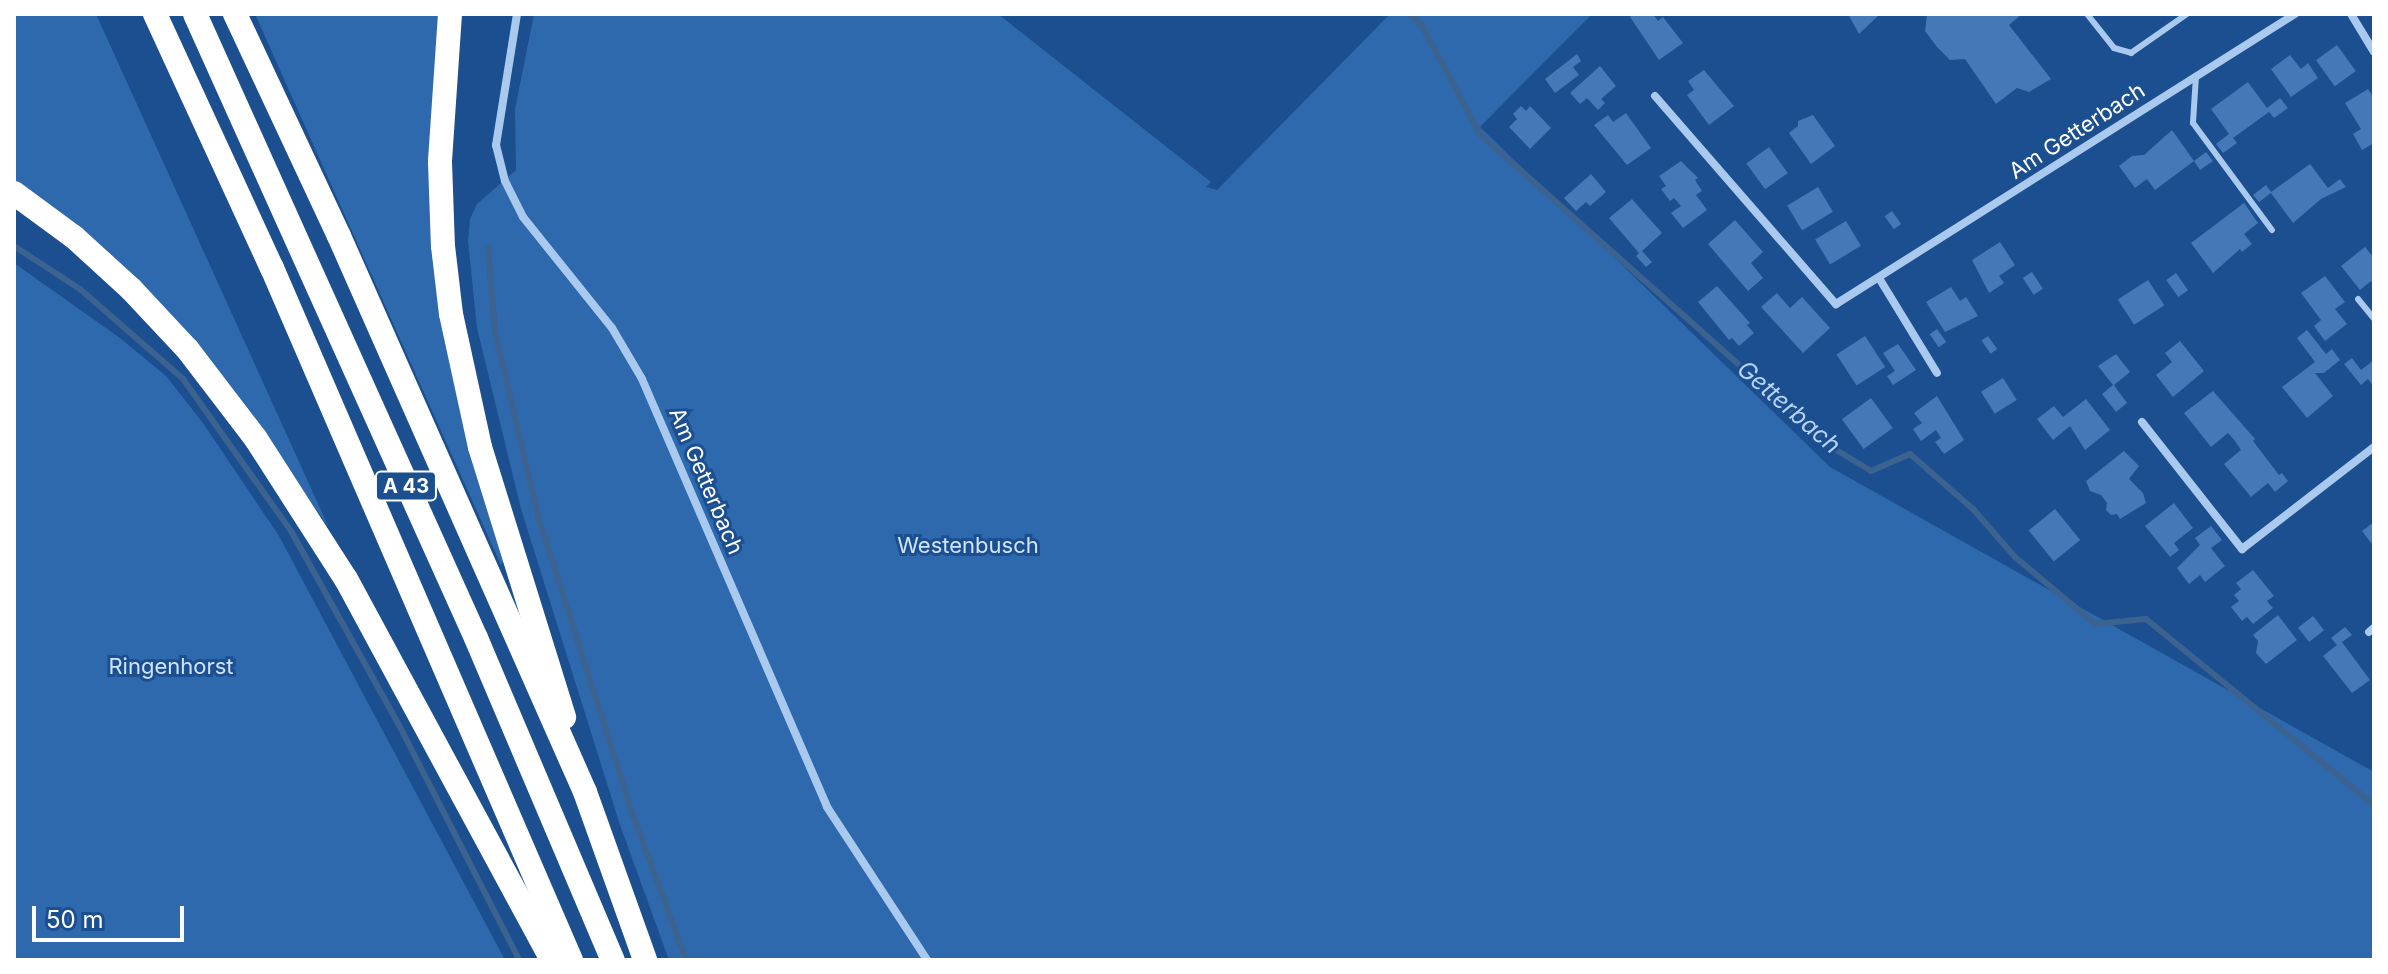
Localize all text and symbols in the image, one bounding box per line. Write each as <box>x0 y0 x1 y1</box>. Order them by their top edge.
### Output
street label: Am Getterbach <box>2004 77 2150 185</box>
water label: Getterbach <box>1732 354 1846 460</box>
street label: Am Getterbach <box>663 404 749 558</box>
road number: A 43 <box>374 470 438 502</box>
park label: Westenbusch <box>897 533 1039 559</box>
park label: Ringenhorst <box>108 654 234 680</box>
scale bar <box>36 890 188 940</box>
text: 50 m <box>46 905 104 934</box>

